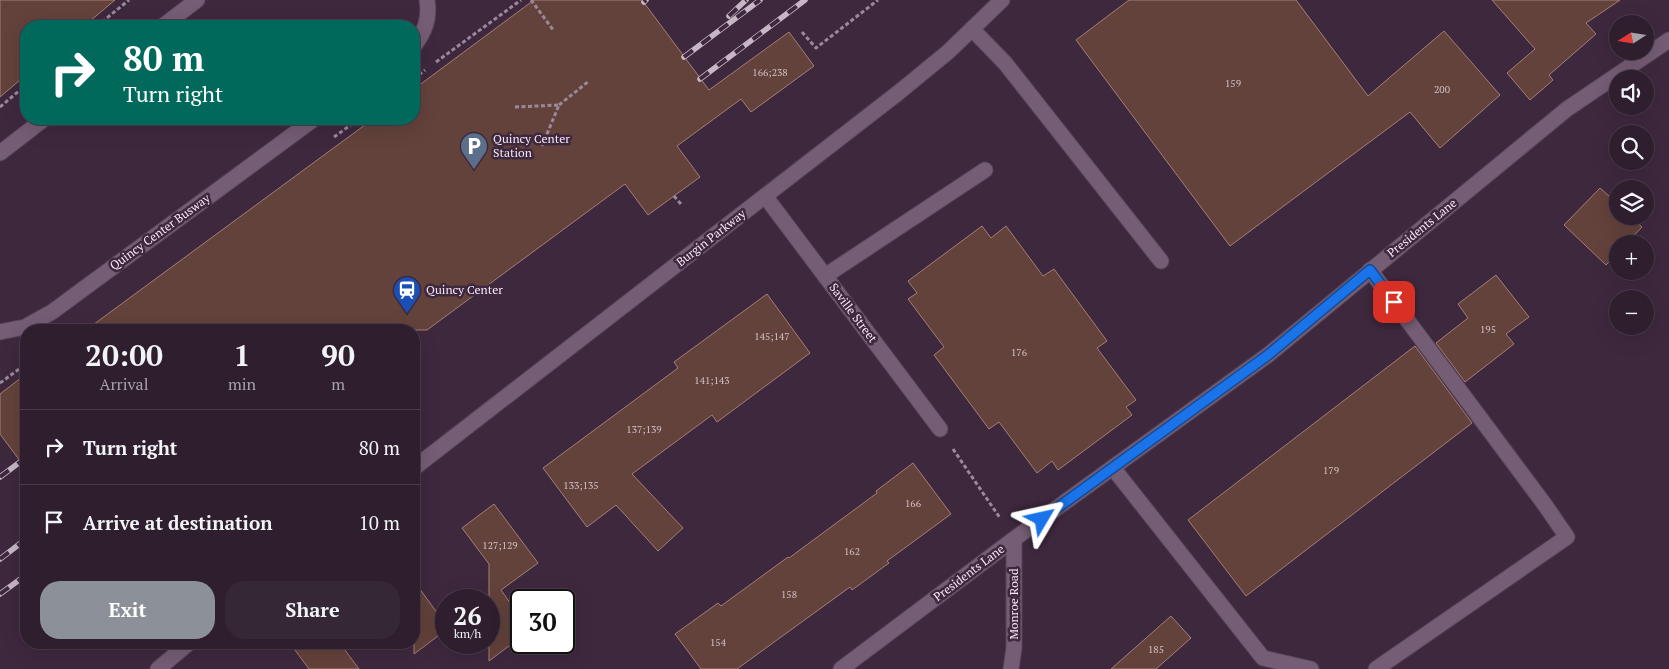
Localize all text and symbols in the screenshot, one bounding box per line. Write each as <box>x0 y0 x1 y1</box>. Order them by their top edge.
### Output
north arrow <box>1609 15 1654 60</box>
map controls <box>1609 15 1654 335</box>
text: 80 m <box>123 35 204 81</box>
icon: right <box>40 40 105 105</box>
house number: 166;238 <box>752 66 788 79</box>
button: sound <box>1609 70 1654 115</box>
house number: 159 <box>1225 77 1241 90</box>
text: Turn right <box>123 79 223 108</box>
house number: 200 <box>1434 83 1450 96</box>
button: search <box>1609 125 1654 170</box>
parking icon: Quincy Center Station <box>459 131 489 170</box>
place label: Quincy Center Station <box>493 131 570 160</box>
button: layers <box>1609 180 1654 225</box>
street label: Quincy Center Busway <box>107 190 213 273</box>
street label: Presidents Lane <box>1384 195 1459 260</box>
street label: Burgin Parkway <box>673 205 749 269</box>
button: + <box>1609 235 1654 280</box>
station icon: Quincy Center <box>392 275 422 314</box>
street label: Saville Street <box>826 280 881 346</box>
pin <box>1373 281 1415 323</box>
place label: Quincy Center <box>426 282 503 297</box>
icon: arrive <box>1380 288 1408 316</box>
button: − <box>1609 290 1654 335</box>
house number: 195 <box>1480 323 1496 336</box>
house number: 145;147 <box>754 330 790 343</box>
text: 20:00 <box>85 335 163 375</box>
text: 1 <box>234 335 251 375</box>
text: 90 <box>321 335 355 375</box>
house number: 176 <box>1011 346 1028 359</box>
text: Arrival <box>99 373 149 395</box>
text: min <box>228 373 256 395</box>
text: m <box>331 373 345 395</box>
house number: 141;143 <box>694 374 730 387</box>
house number: 137;139 <box>626 423 662 436</box>
icon: right <box>40 433 68 461</box>
text: Turn right <box>83 435 177 460</box>
text: 80 m <box>359 435 400 460</box>
house number: 179 <box>1323 464 1339 477</box>
house number: 133;135 <box>563 479 599 492</box>
position arrow <box>1015 492 1067 544</box>
house number: 166 <box>905 497 922 510</box>
icon: arrive <box>40 508 68 536</box>
text: Arrive at destination <box>83 510 272 535</box>
text: 10 m <box>359 510 400 535</box>
house number: 127;129 <box>482 539 518 552</box>
street label: Presidents Lane <box>930 541 1007 604</box>
house number: 162 <box>844 545 860 558</box>
street label: Monroe Road <box>1006 568 1021 640</box>
button: Exit <box>40 581 215 639</box>
button: Share <box>225 581 400 639</box>
house number: 158 <box>781 588 797 601</box>
speed limit sign: 30 <box>510 589 575 654</box>
text: 26 <box>453 599 482 632</box>
text: km/h <box>454 626 481 641</box>
house number: 154 <box>710 636 727 649</box>
house number: 185 <box>1148 643 1164 656</box>

